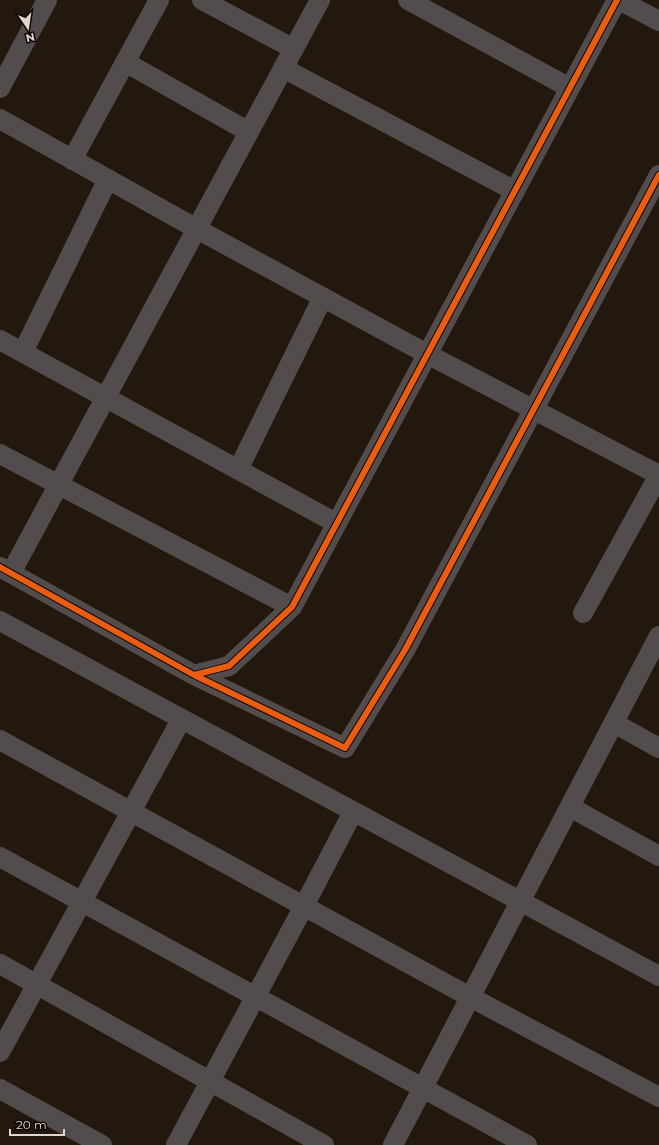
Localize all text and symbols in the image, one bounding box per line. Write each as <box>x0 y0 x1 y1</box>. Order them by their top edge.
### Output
north arrow <box>8 8 48 48</box>
text: N <box>24 30 36 46</box>
scale bar <box>10 1111 64 1137</box>
text: 20 m <box>16 1117 47 1132</box>

